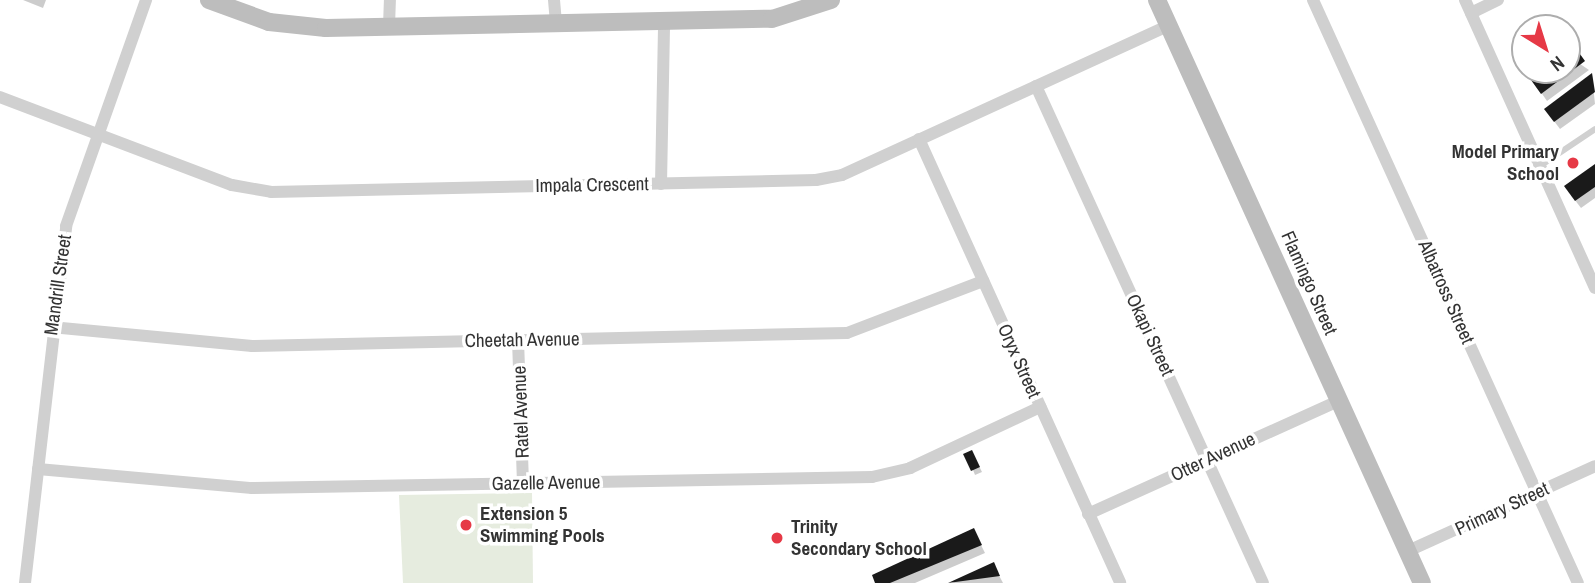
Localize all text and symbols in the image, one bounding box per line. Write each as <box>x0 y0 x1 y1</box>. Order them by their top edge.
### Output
north arrow <box>1511 14 1581 84</box>
text: N <box>1545 50 1570 78</box>
place label: Model Primary School <box>1452 141 1559 185</box>
marker: Model Primary School <box>1565 155 1581 171</box>
street label: Impala Crescent <box>535 173 649 197</box>
street label: Flamingo Street <box>1276 228 1342 338</box>
street label: Mandrill Street <box>40 233 76 337</box>
street label: Albatross Street <box>1413 237 1479 347</box>
street label: Okapi Street <box>1121 291 1179 379</box>
street label: Oryx Street <box>993 320 1045 402</box>
street label: Cheetah Avenue <box>464 328 580 352</box>
street label: Ratel Avenue <box>508 365 534 459</box>
street label: Otter Avenue <box>1167 427 1259 487</box>
street label: Gazelle Avenue <box>491 471 601 495</box>
street label: Primary Street <box>1452 477 1552 541</box>
place label: Extension 5 Swimming Pools <box>480 503 605 547</box>
place label: Trinity Secondary School <box>791 516 927 560</box>
marker: Extension 5 Swimming Pools <box>458 517 474 533</box>
marker: Trinity Secondary School <box>769 530 785 546</box>

